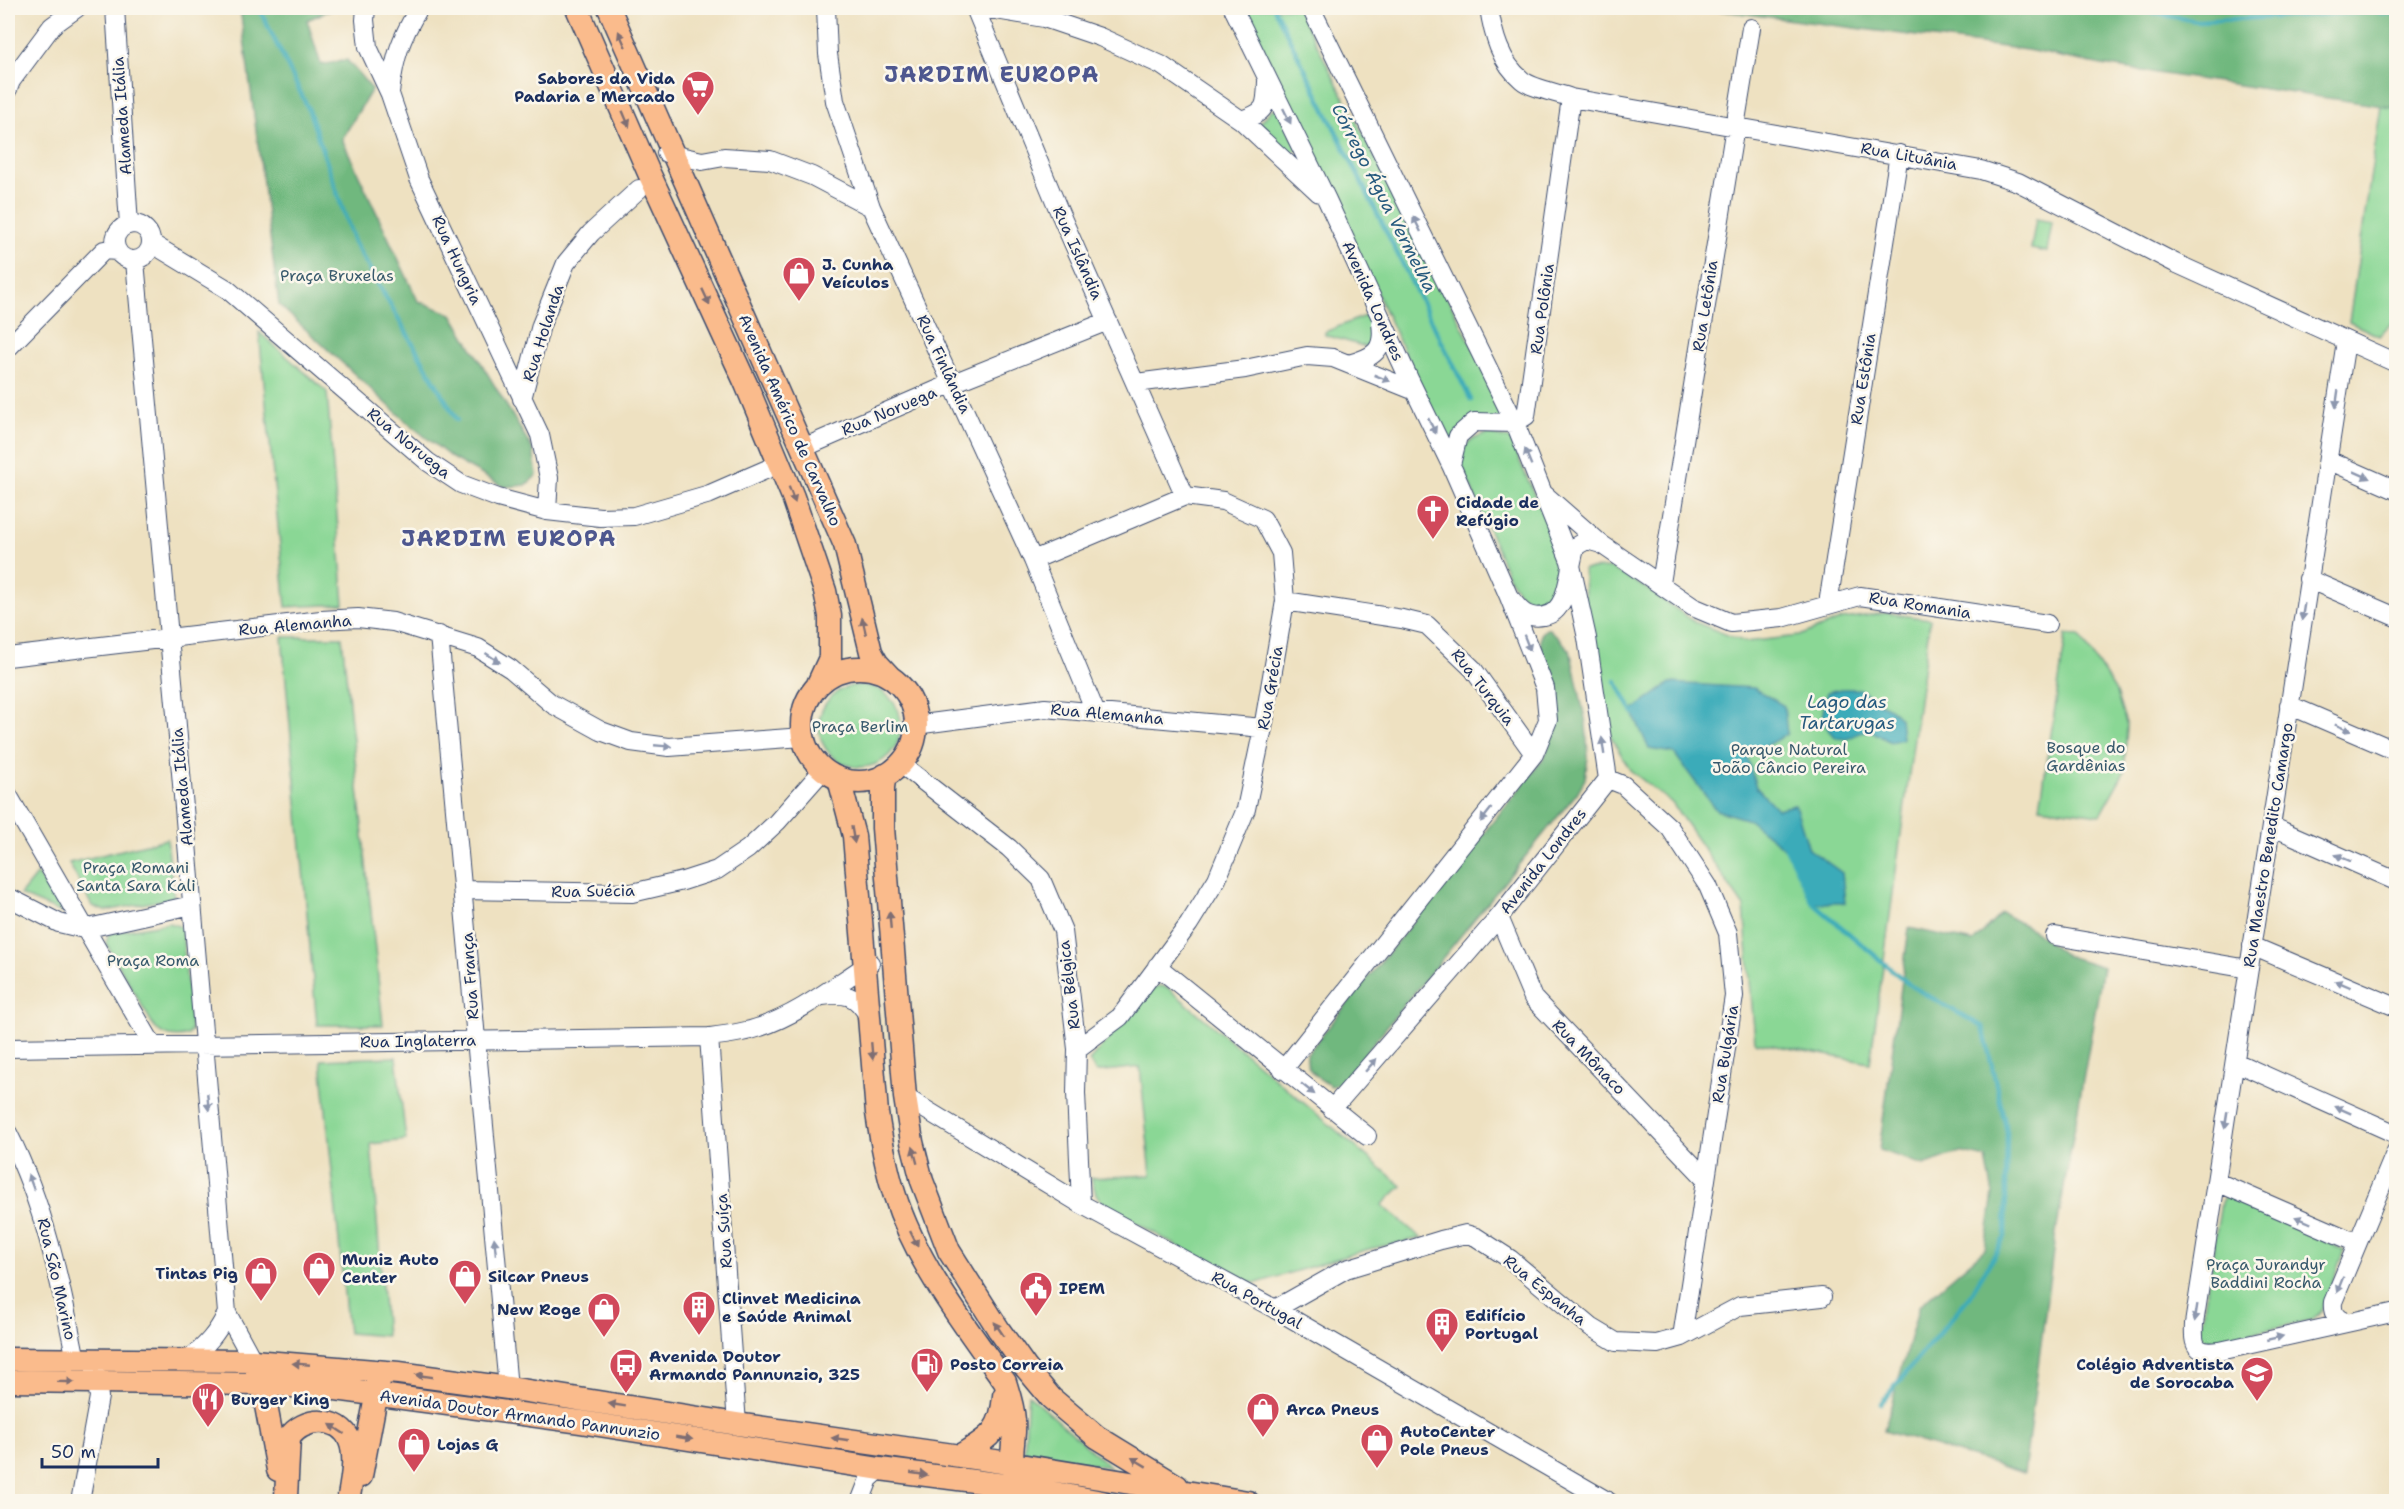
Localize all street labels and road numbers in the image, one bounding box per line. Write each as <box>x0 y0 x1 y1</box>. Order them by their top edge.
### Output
street label: Alameda Itália <box>107 56 137 176</box>
street label: Rua Lituânia <box>1859 137 1959 175</box>
street label: Rua Islândia <box>1048 203 1108 303</box>
street label: Rua Hungria <box>427 212 487 308</box>
street label: Avenida Londres <box>1337 238 1409 364</box>
street label: Rua Letônia <box>1687 259 1723 353</box>
street label: Rua Polônia <box>1525 262 1559 356</box>
street label: Rua Holanda <box>517 282 569 384</box>
street label: Avenida Américo de Carvalho <box>734 311 846 529</box>
street label: Rua Finlândia <box>912 311 976 417</box>
street label: Rua Estônia <box>1845 332 1881 426</box>
street label: Rua Noruega <box>838 381 940 440</box>
street label: Rua Noruega <box>363 403 455 483</box>
street label: Rua Romania <box>1867 587 1973 623</box>
street label: Rua Alemanha <box>238 610 352 640</box>
street label: Rua Grécia <box>1252 644 1288 732</box>
street label: Rua Turquia <box>1446 644 1520 730</box>
street label: Rua Alemanha <box>1050 699 1164 729</box>
street label: Rua Maestro Benedito Camargo <box>2238 721 2298 969</box>
street label: Alameda Itália <box>166 727 198 847</box>
street label: Avenida Londres <box>1495 804 1591 918</box>
street label: Rua Suécia <box>551 880 635 902</box>
street label: Rua França <box>456 932 484 1020</box>
street label: Rua Bélgica <box>1053 939 1085 1031</box>
street label: Rua Bulgária <box>1707 1003 1743 1105</box>
street label: Rua Mônaco <box>1548 1015 1630 1099</box>
street label: Rua Inglaterra <box>360 1029 476 1053</box>
street label: Rua Suíça <box>711 1193 737 1269</box>
street label: Rua São Marino <box>33 1216 81 1342</box>
street label: Rua Espanha <box>1499 1250 1591 1330</box>
street label: Rua Portugal <box>1208 1266 1306 1334</box>
street label: Avenida Doutor Armando Pannunzio <box>378 1385 662 1445</box>

